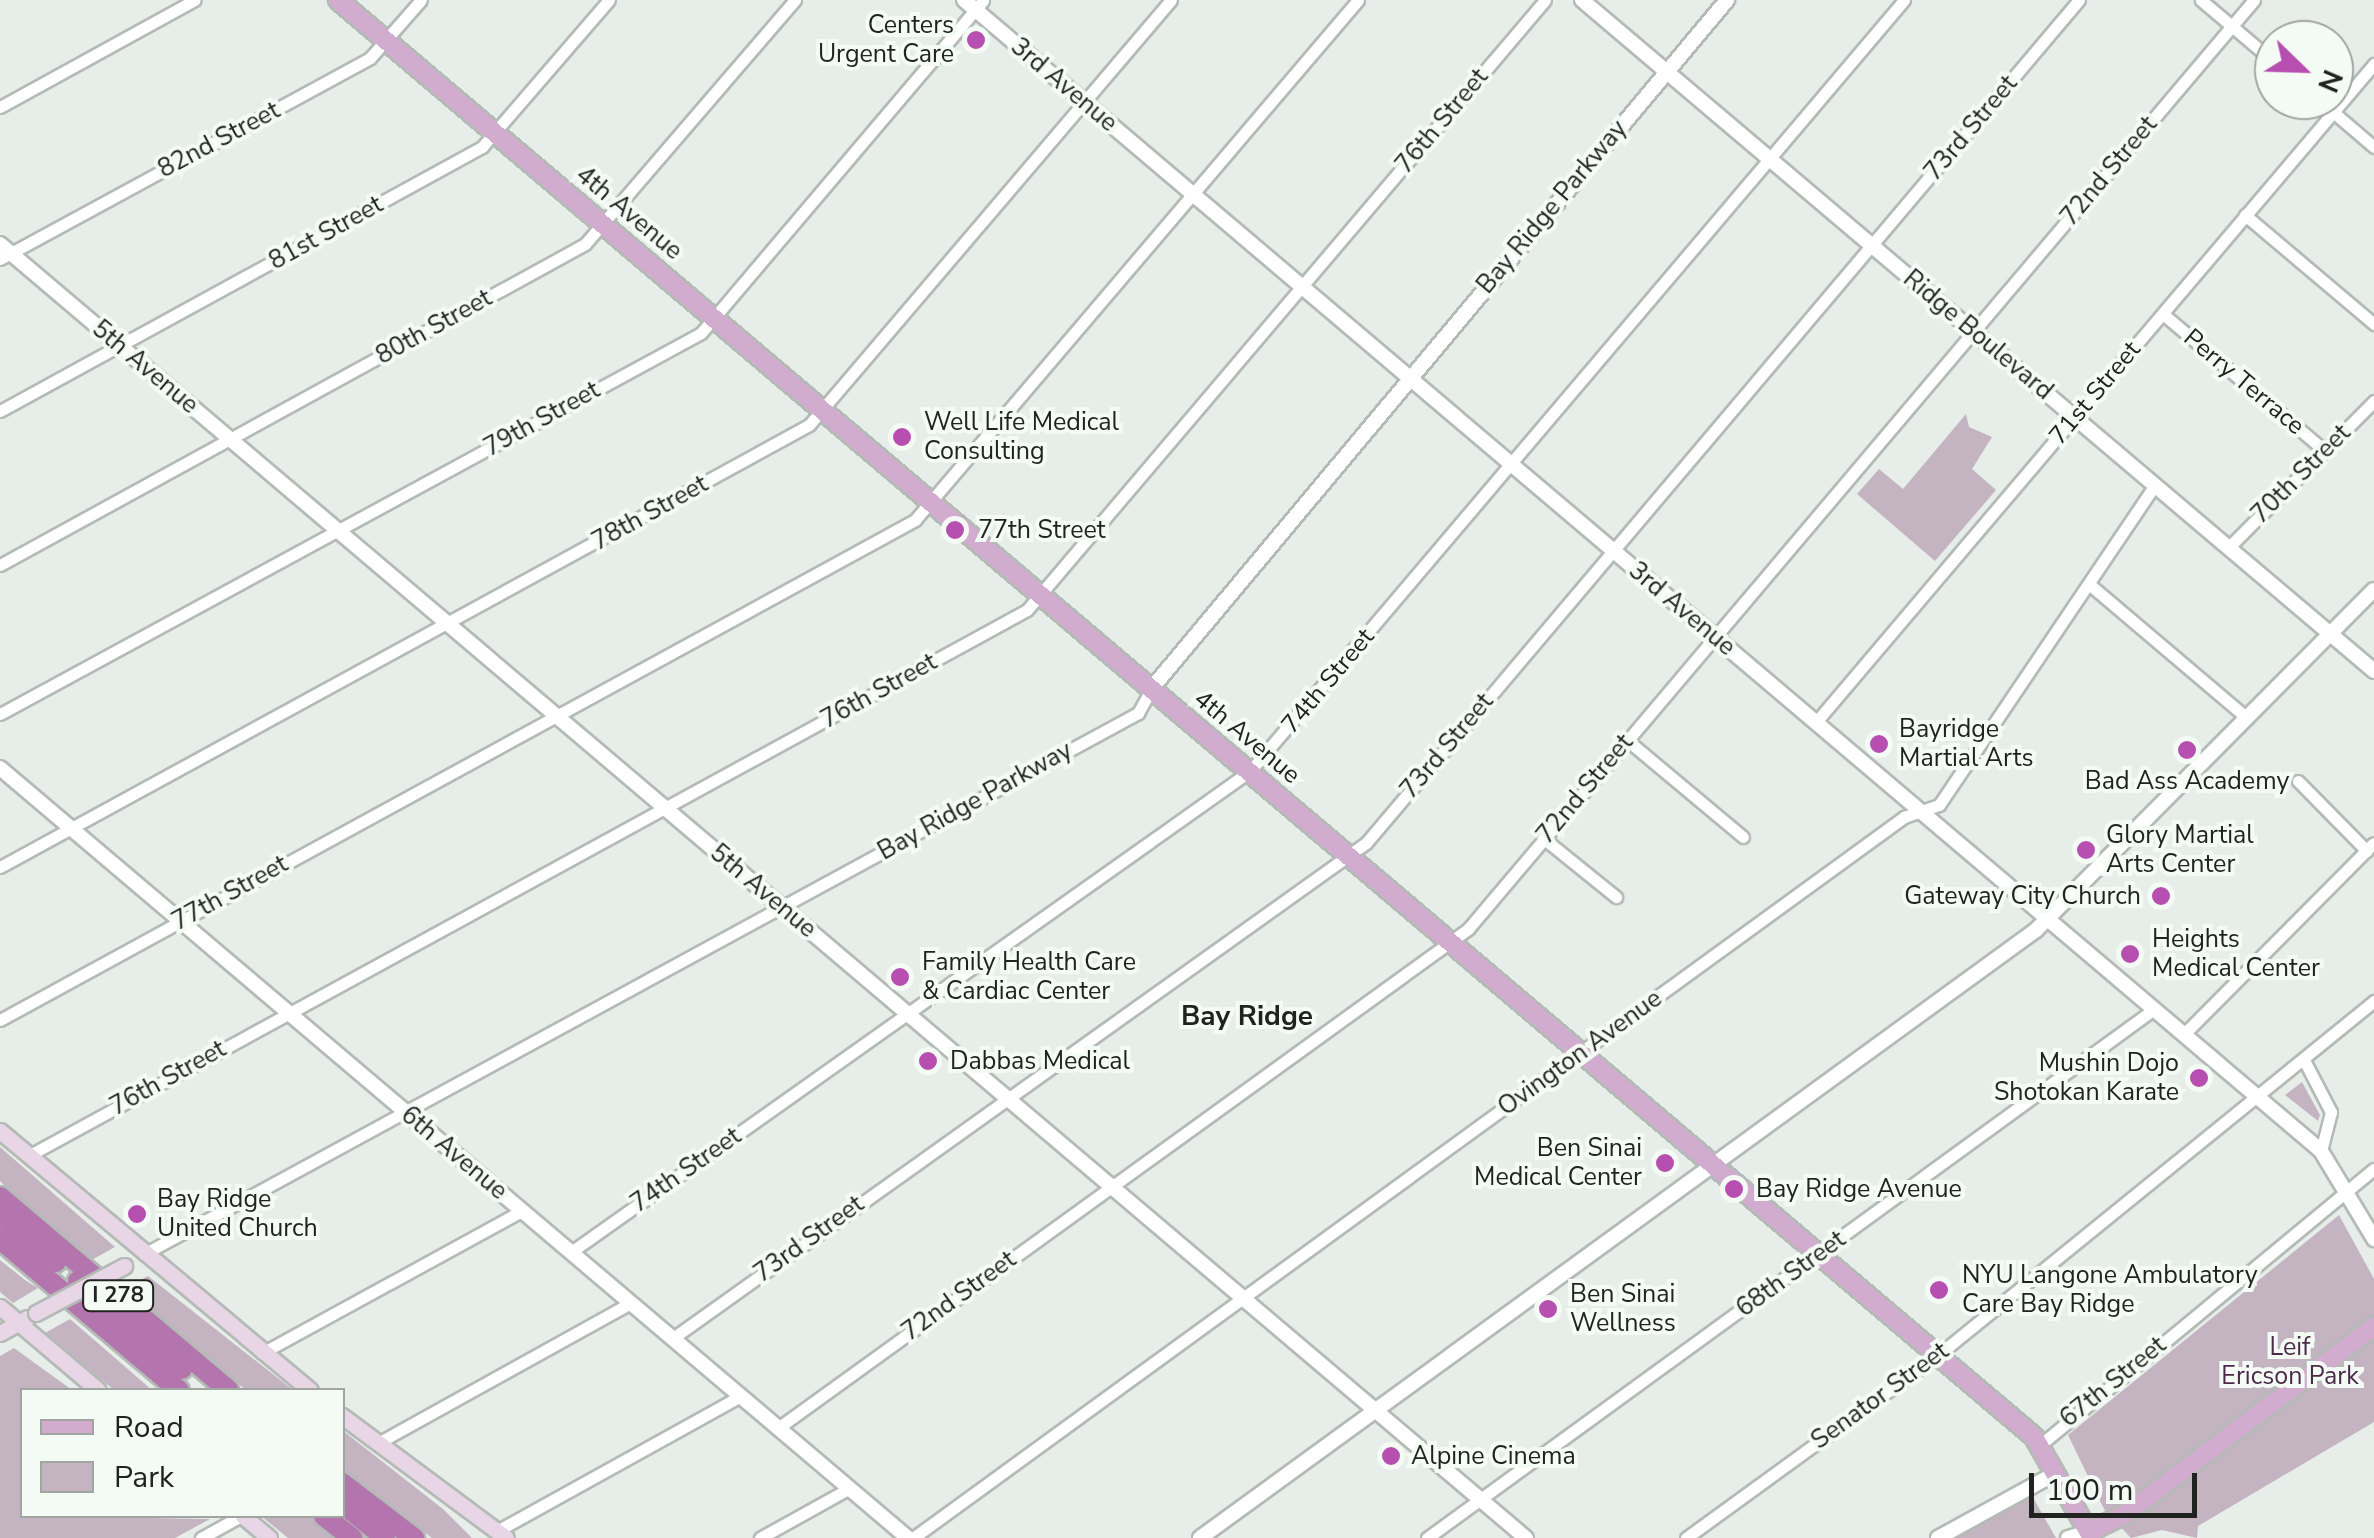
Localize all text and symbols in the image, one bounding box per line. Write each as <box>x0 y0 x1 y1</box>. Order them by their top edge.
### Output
place label: Centers Urgent Care <box>818 11 954 70</box>
north arrow <box>2254 20 2354 120</box>
marker: Centers Urgent Care <box>963 27 989 53</box>
street label: 3rd Avenue <box>1005 32 1123 138</box>
street label: 76th Street <box>1390 62 1494 180</box>
text: N <box>2308 64 2351 98</box>
street label: 73rd Street <box>1918 69 2024 187</box>
street label: 82nd Street <box>153 95 285 185</box>
street label: 72nd Street <box>2055 110 2163 232</box>
street label: Bay Ridge Parkway <box>1471 114 1633 300</box>
street label: 4th Avenue <box>570 160 688 266</box>
street label: 81st Street <box>264 190 388 276</box>
street label: Ridge Boulevard <box>1897 264 2059 406</box>
street label: 80th Street <box>371 283 497 371</box>
street label: 5th Avenue <box>86 314 204 420</box>
street label: Perry Terrace <box>2177 323 2311 441</box>
street label: 71st Street <box>2043 335 2147 451</box>
street label: 79th Street <box>479 375 605 463</box>
place label: Well Life Medical Consulting <box>924 408 1119 467</box>
street label: 70th Street <box>2245 418 2357 530</box>
marker: Well Life Medical Consulting <box>889 424 915 450</box>
street label: 78th Street <box>587 469 713 557</box>
place label: 77th Street <box>978 515 1106 545</box>
marker: 77th Street <box>942 517 968 543</box>
street label: 3rd Avenue <box>1623 556 1741 662</box>
street label: 74th Street <box>1276 622 1380 740</box>
street label: 76th Street <box>816 647 942 735</box>
street label: 4th Avenue <box>1188 684 1306 790</box>
street label: 73rd Street <box>1394 687 1500 805</box>
place label: Bayridge Martial Arts <box>1899 715 2033 774</box>
street label: 72nd Street <box>1531 728 1639 850</box>
marker: Bayridge Martial Arts <box>1868 733 1890 755</box>
street label: Bay Ridge Parkway <box>873 735 1077 867</box>
marker: Bad Ass Academy <box>2176 739 2198 761</box>
place label: Bad Ass Academy <box>2085 766 2289 796</box>
place label: Glory Martial Arts Center <box>2106 821 2254 880</box>
street label: 5th Avenue <box>704 838 822 944</box>
marker: Glory Martial Arts Center <box>2075 839 2097 861</box>
street label: 77th Street <box>167 849 293 937</box>
place label: Gateway City Church <box>1904 881 2141 911</box>
marker: Gateway City Church <box>2150 885 2172 907</box>
place label: Heights Medical Center <box>2152 925 2320 984</box>
marker: Heights Medical Center <box>2117 941 2143 967</box>
place label: Family Health Care & Cardiac Center <box>922 948 1136 1007</box>
marker: Family Health Care & Cardiac Center <box>887 964 913 990</box>
street label: Ovington Avenue <box>1492 984 1668 1122</box>
district label: Bay Ridge <box>1181 999 1313 1033</box>
street label: 76th Street <box>105 1034 231 1122</box>
place label: Dabbas Medical <box>950 1046 1130 1076</box>
marker: Dabbas Medical <box>915 1048 941 1074</box>
place label: Mushin Dojo Shotokan Karate <box>1994 1049 2179 1108</box>
marker: Mushin Dojo Shotokan Karate <box>2188 1067 2210 1089</box>
street label: 6th Avenue <box>395 1100 513 1206</box>
street label: 74th Street <box>625 1121 747 1219</box>
place label: Ben Sinai Medical Center <box>1474 1134 1642 1193</box>
marker: Ben Sinai Medical Center <box>1652 1150 1678 1176</box>
place label: Bay Ridge Avenue <box>1756 1174 1962 1204</box>
marker: Bay Ridge Avenue <box>1721 1176 1747 1202</box>
place label: Bay Ridge United Church <box>157 1185 318 1244</box>
street label: 73rd Street <box>748 1189 870 1289</box>
marker: Bay Ridge United Church <box>126 1203 148 1225</box>
street label: 68th Street <box>1731 1224 1851 1324</box>
street label: 72nd Street <box>896 1245 1022 1347</box>
place label: NYU Langone Ambulatory Care Bay Ridge <box>1962 1261 2257 1320</box>
marker: NYU Langone Ambulatory Care Bay Ridge <box>1926 1277 1952 1303</box>
road number: I 278 <box>80 1279 156 1313</box>
place label: Ben Sinai Wellness <box>1570 1280 1676 1339</box>
marker: Ben Sinai Wellness <box>1535 1296 1561 1322</box>
street label: 67th Street <box>2054 1330 2172 1434</box>
park label: Leif Ericson Park <box>2221 1333 2359 1392</box>
street label: Senator Street <box>1806 1336 1954 1456</box>
legend <box>20 1388 345 1518</box>
text: Road <box>114 1407 184 1448</box>
place label: Alpine Cinema <box>1411 1441 1576 1471</box>
marker: Alpine Cinema <box>1380 1445 1402 1467</box>
scale bar <box>2034 1453 2202 1515</box>
text: Park <box>114 1457 174 1498</box>
text: 100 m <box>2046 1470 2133 1511</box>

